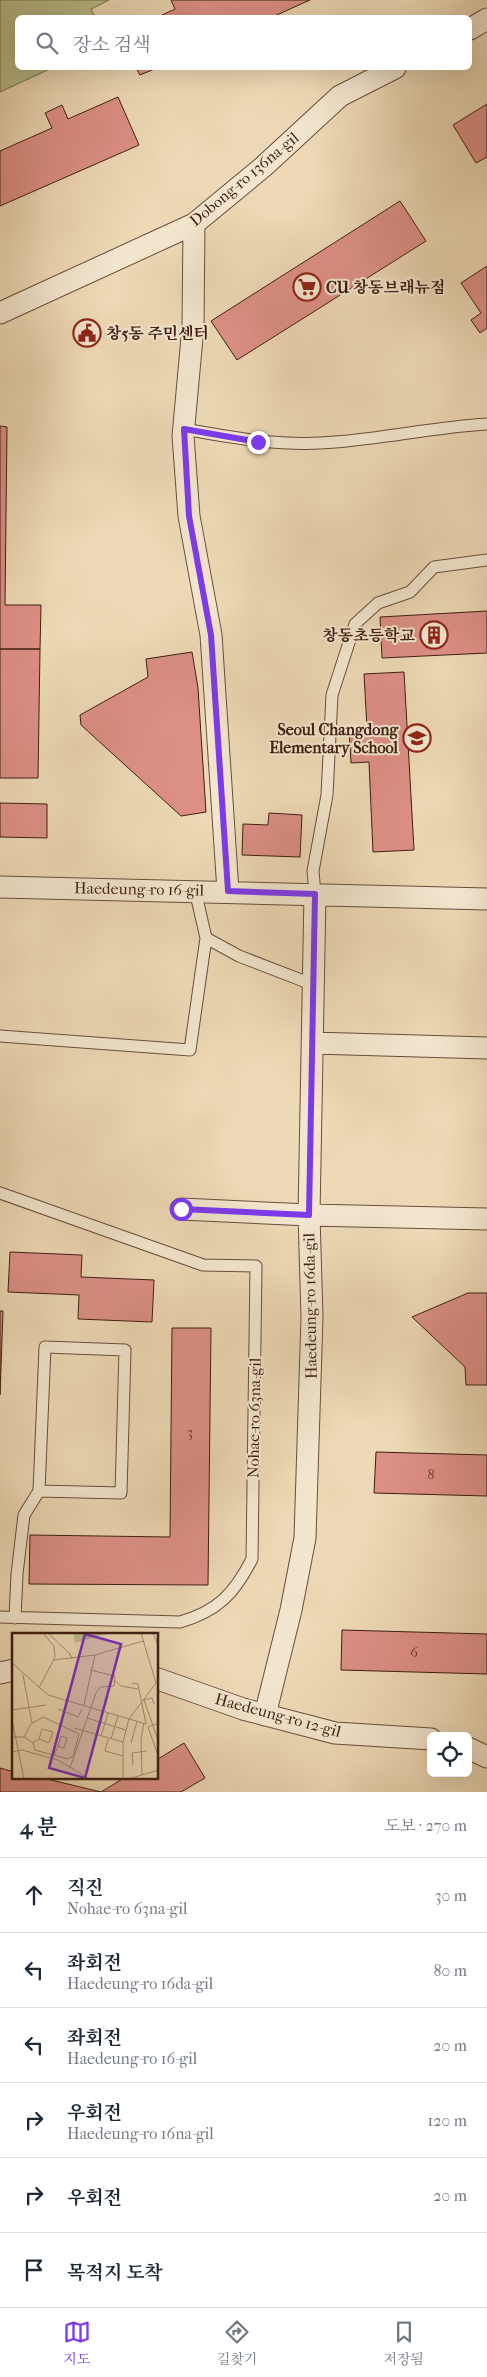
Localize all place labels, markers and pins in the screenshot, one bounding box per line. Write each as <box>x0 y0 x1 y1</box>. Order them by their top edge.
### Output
supermarket icon: CU 창동브래뉴점 <box>292 272 322 302</box>
place label: CU 창동브래뉴점 <box>326 278 445 297</box>
public building icon: 창5동 주민센터 <box>72 318 102 348</box>
place label: 창5동 주민센터 <box>106 324 209 343</box>
building icon: 창동초등학교 <box>419 620 449 650</box>
place label: 창동초등학교 <box>322 626 416 645</box>
place label: Seoul Changdong Elementary School <box>269 720 399 758</box>
school or university icon: Seoul Changdong Elementary School <box>402 723 432 753</box>

